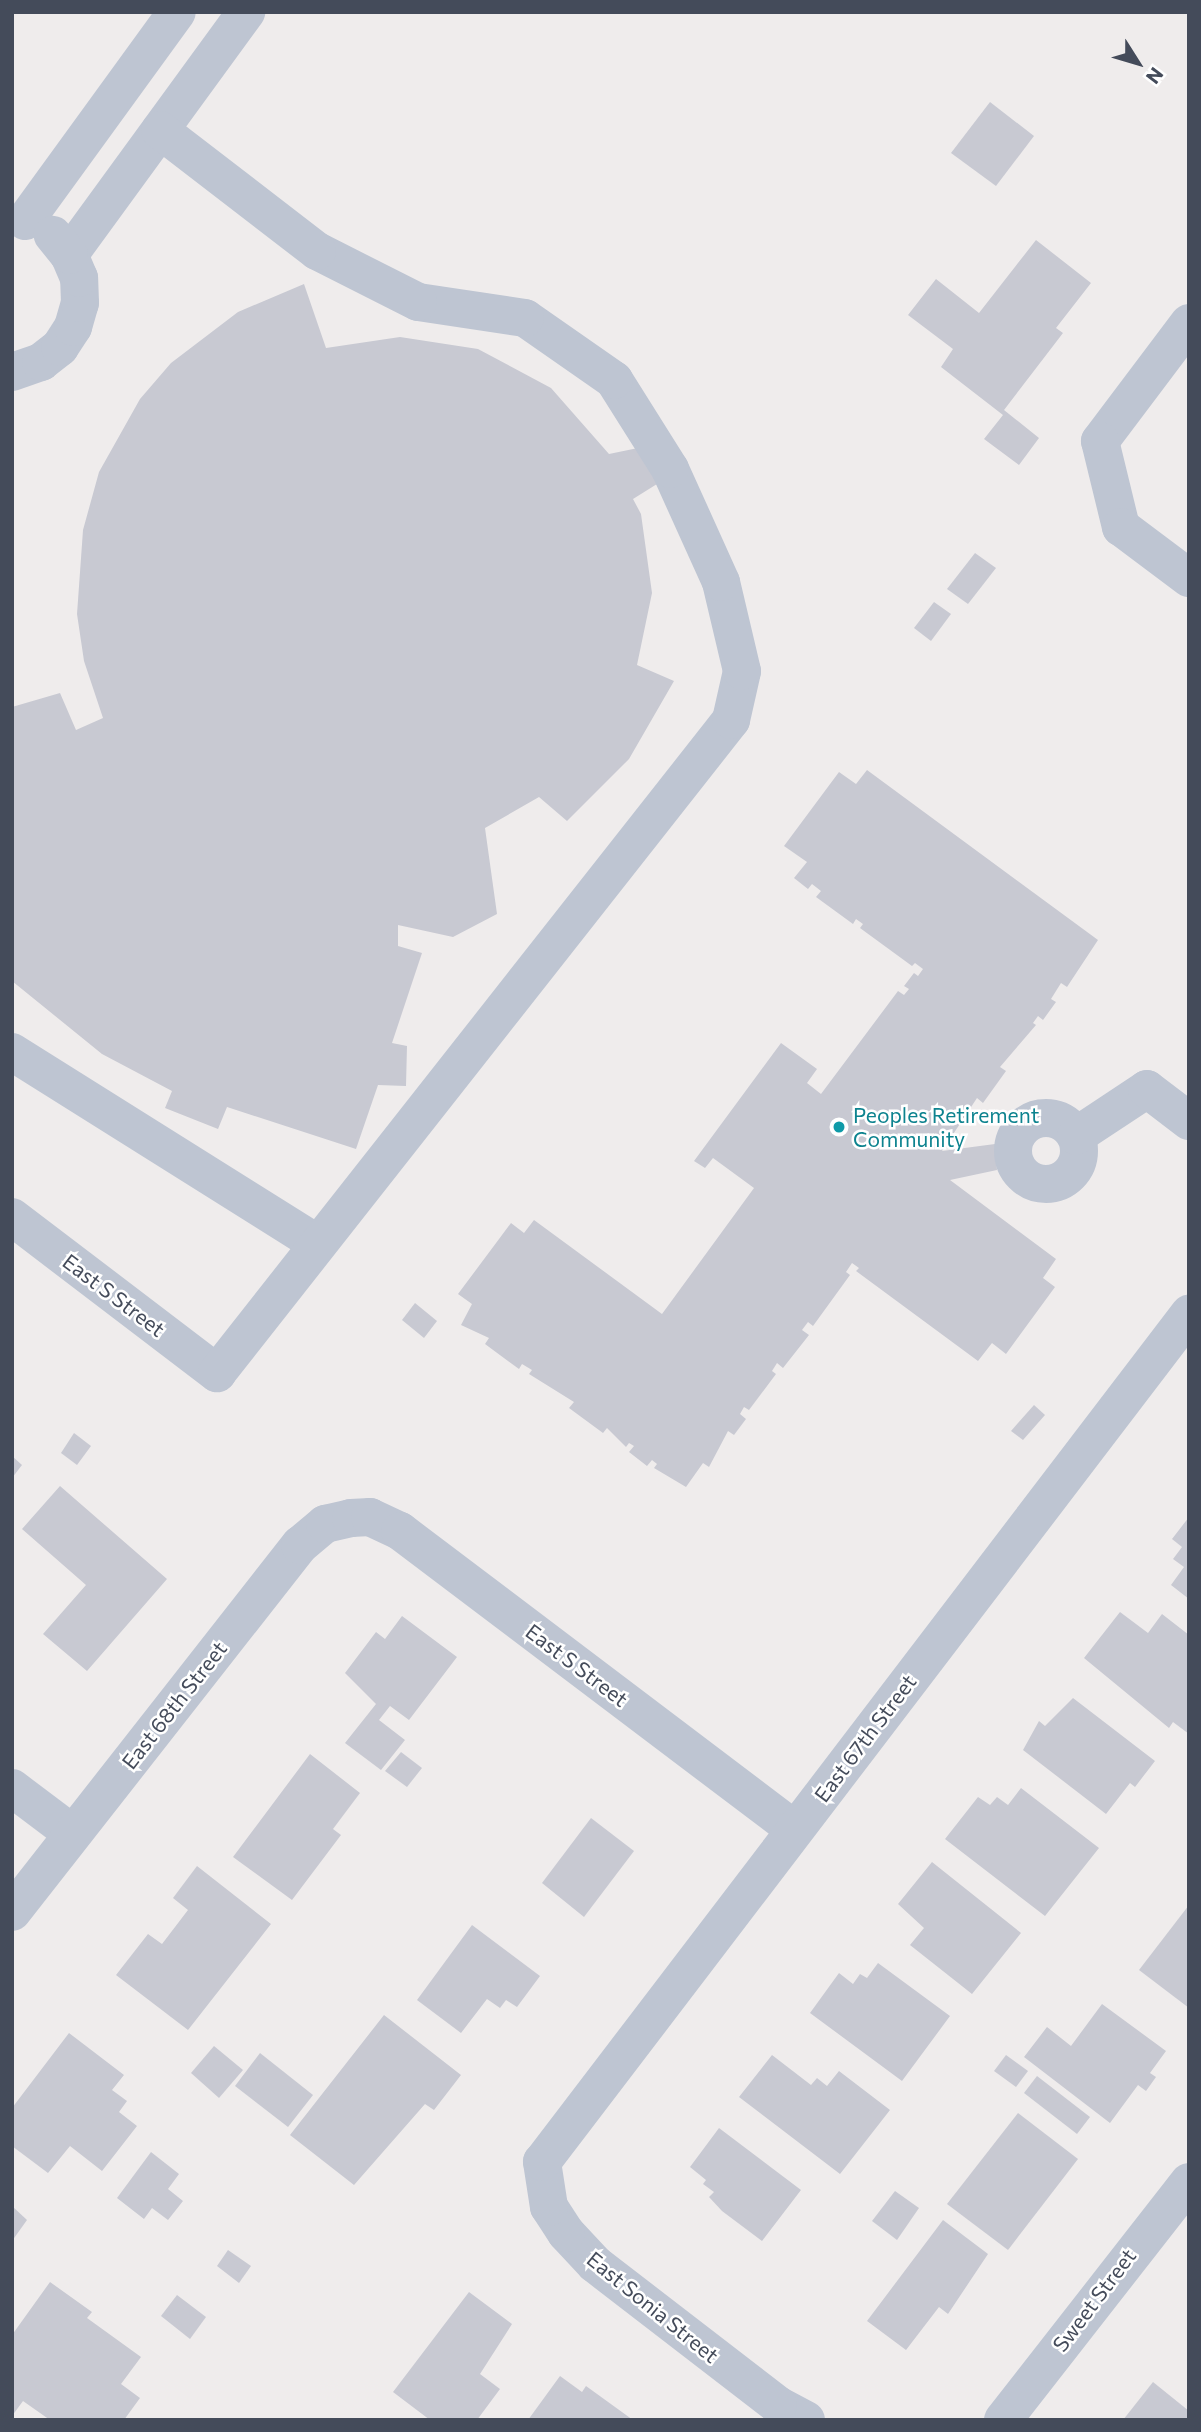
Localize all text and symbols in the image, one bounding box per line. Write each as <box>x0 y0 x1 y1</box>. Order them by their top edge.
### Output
north arrow <box>1103 28 1173 98</box>
text: N <box>1142 63 1169 89</box>
place label: Peoples Retirement Community <box>853 1102 1039 1152</box>
marker: Peoples Retirement Community <box>831 1119 847 1135</box>
street label: East S Street <box>58 1248 170 1342</box>
street label: East S Street <box>521 1618 633 1712</box>
street label: East 68th Street <box>116 1636 232 1774</box>
street label: East 67th Street <box>809 1669 921 1807</box>
street label: Sweet Street <box>1047 2244 1141 2356</box>
street label: East Sonia Street <box>582 2246 724 2368</box>

